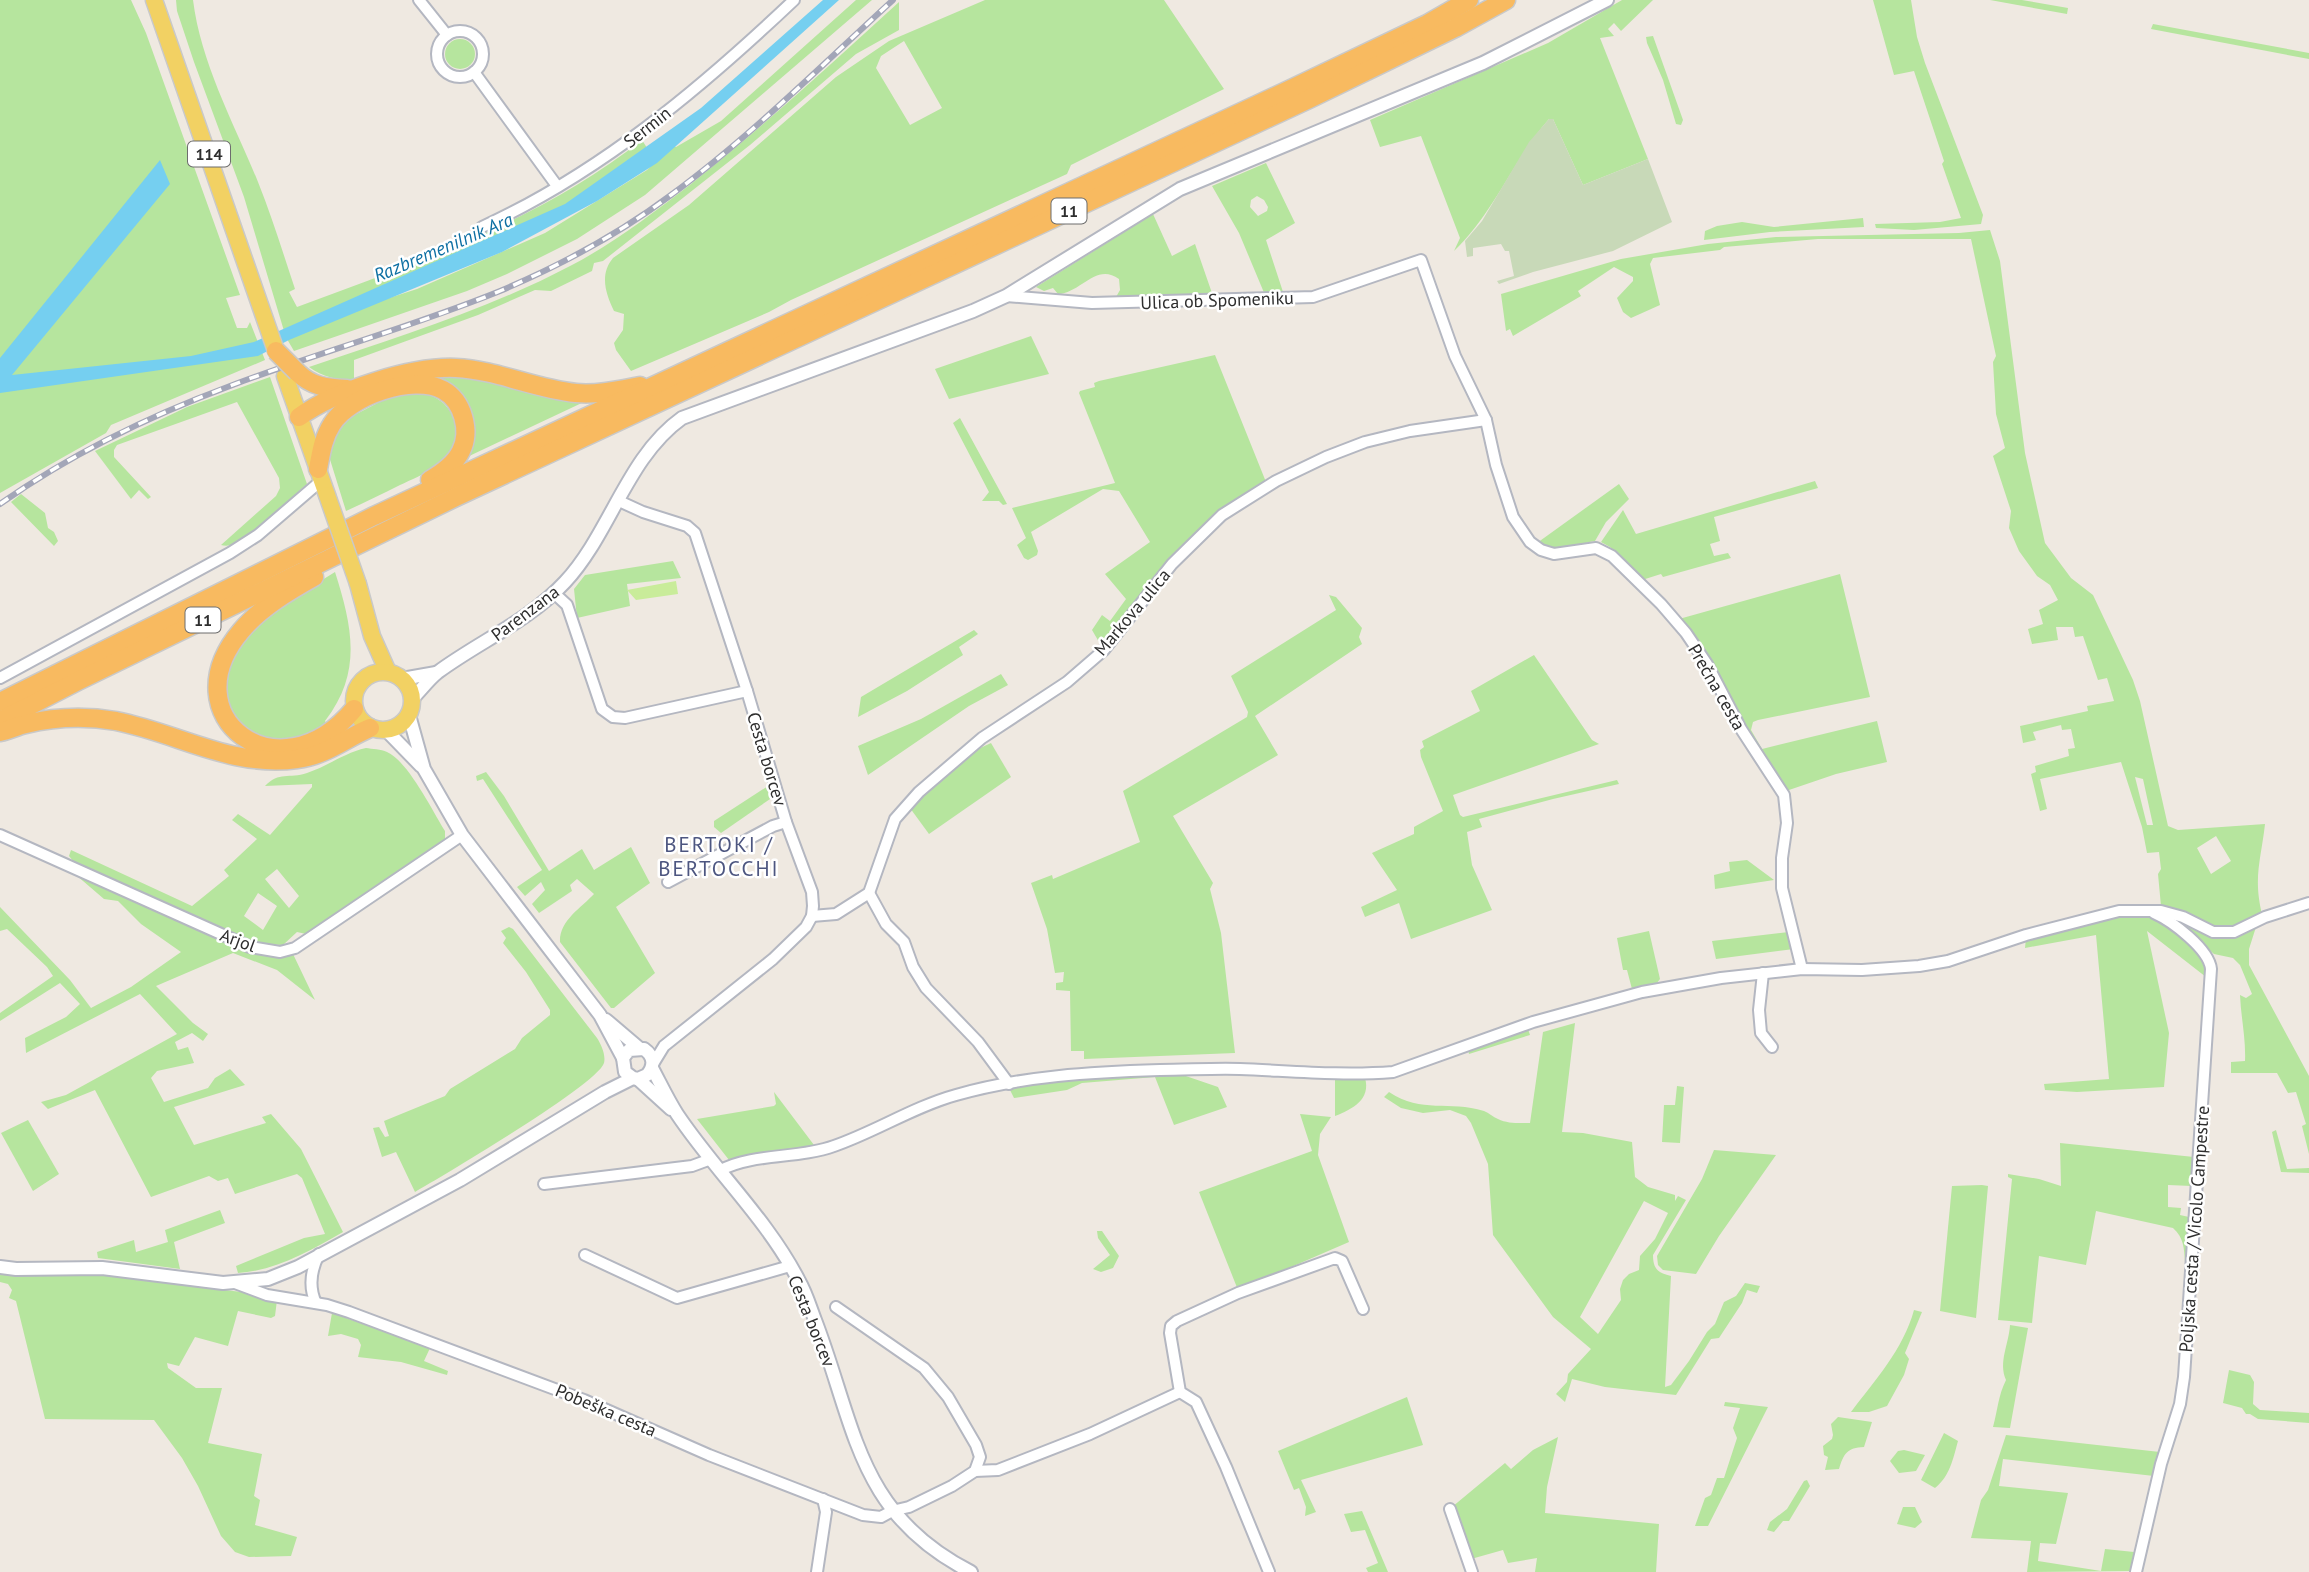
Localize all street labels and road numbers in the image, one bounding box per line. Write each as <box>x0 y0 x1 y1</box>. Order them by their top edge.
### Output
street label: Sermin <box>619 101 675 153</box>
road number: 114 <box>188 142 230 166</box>
road number: 11 <box>1052 198 1086 224</box>
street label: Ulica ob Spomeniku <box>1140 286 1294 314</box>
street label: Markova ulica <box>1089 564 1175 660</box>
street label: Parenzana <box>486 580 564 646</box>
road number: 11 <box>186 608 220 632</box>
street label: Prečna cesta <box>1683 640 1751 734</box>
street label: Cesta borcev <box>742 709 792 809</box>
street label: Arjol <box>217 923 260 957</box>
street label: Poljska cesta / Vicolo Campestre <box>2174 1105 2214 1353</box>
street label: Cesta borcev <box>783 1272 841 1370</box>
street label: Pobeška cesta <box>552 1378 660 1442</box>

